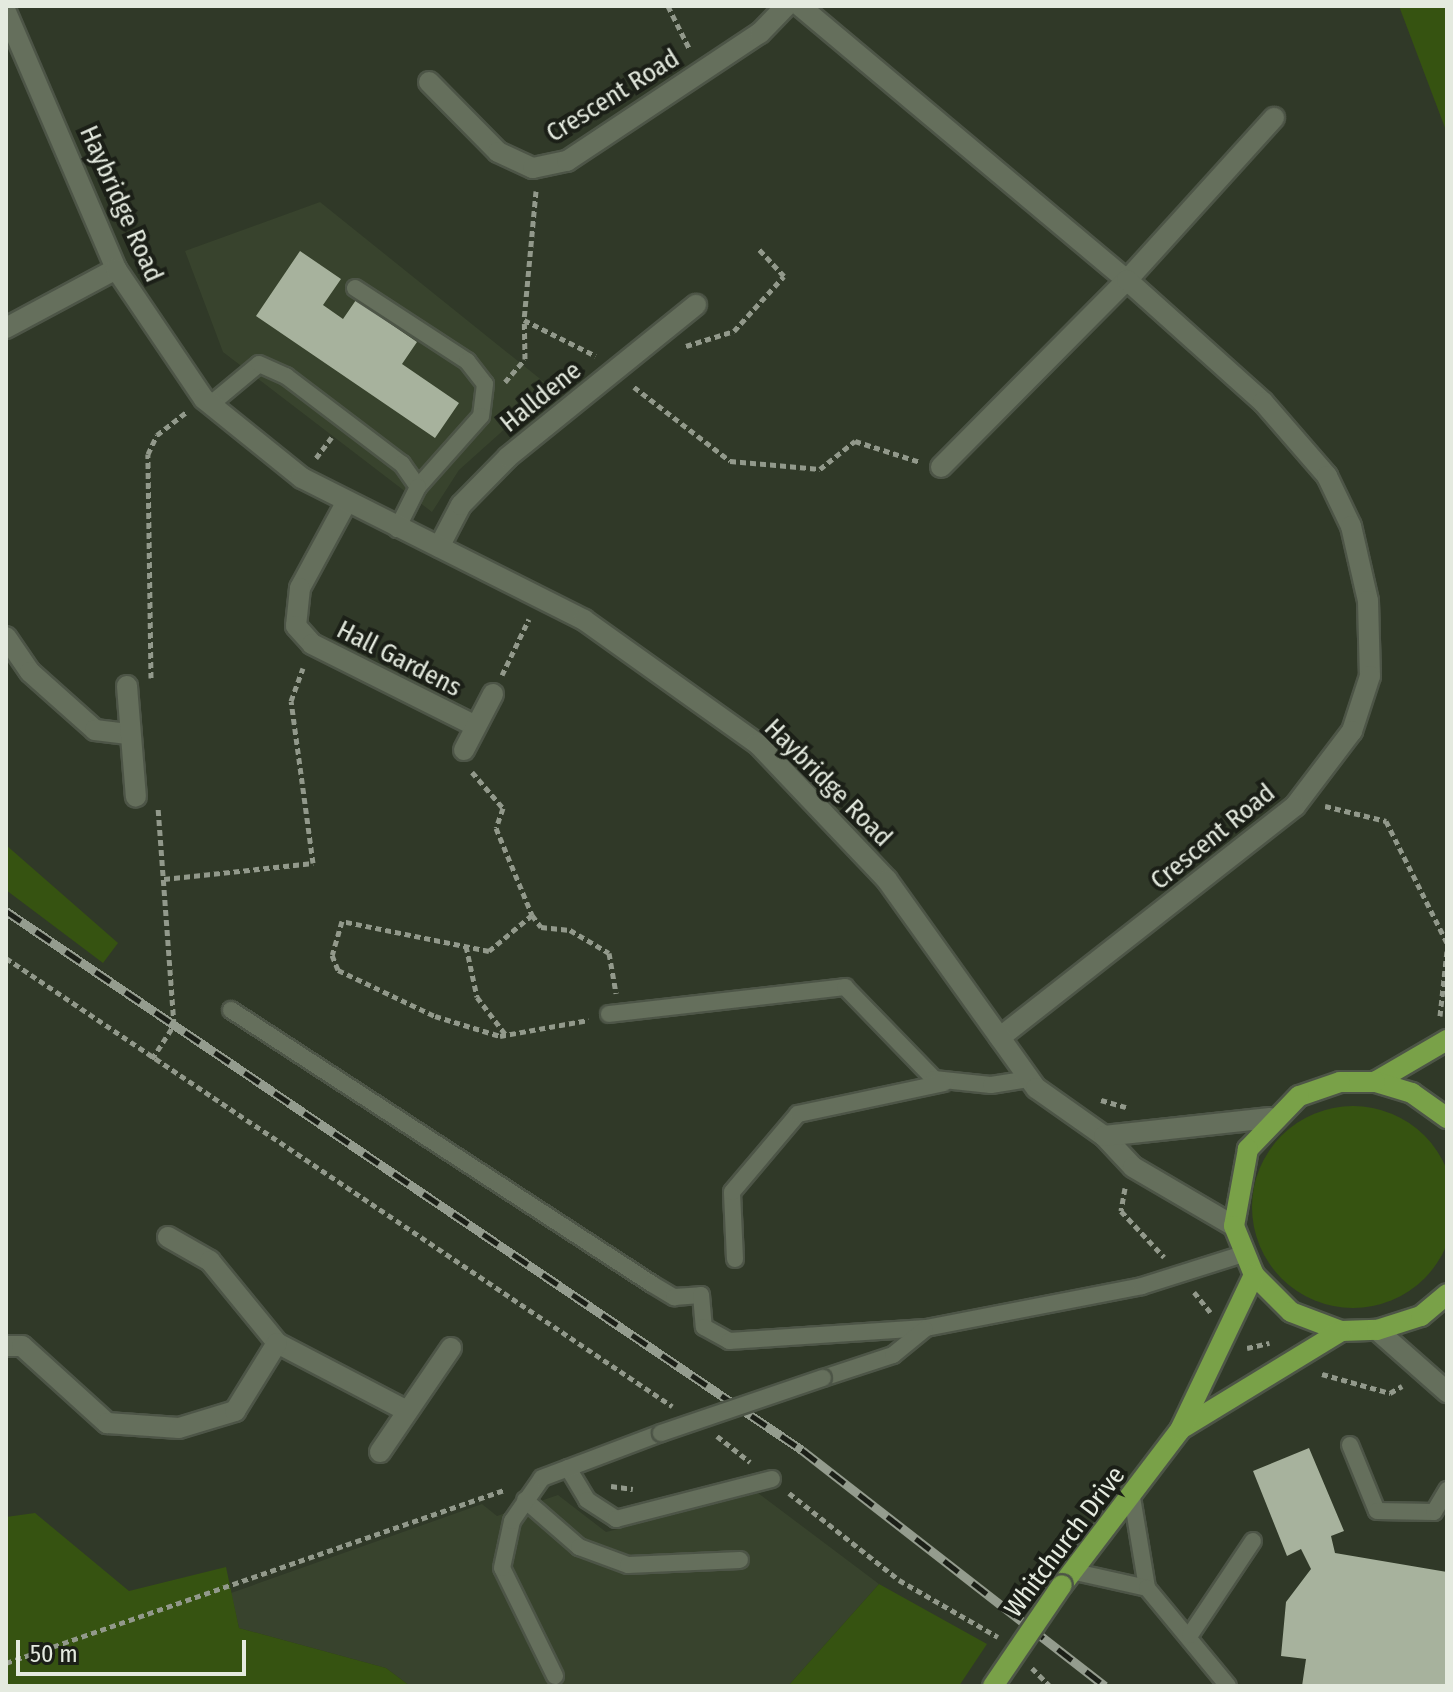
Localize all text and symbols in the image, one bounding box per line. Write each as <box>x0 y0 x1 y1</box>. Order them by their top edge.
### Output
street label: Crescent Road <box>541 43 685 149</box>
street label: Haybridge Road <box>73 121 169 287</box>
street label: Halldene <box>494 355 588 439</box>
street label: Hall Gardens <box>331 614 467 704</box>
street label: Haybridge Road <box>758 713 898 853</box>
street label: Crescent Road <box>1145 777 1281 897</box>
street label: Whitchurch Drive <box>998 1460 1132 1624</box>
scale bar <box>20 1624 250 1674</box>
text: 50 m <box>30 1640 78 1668</box>

